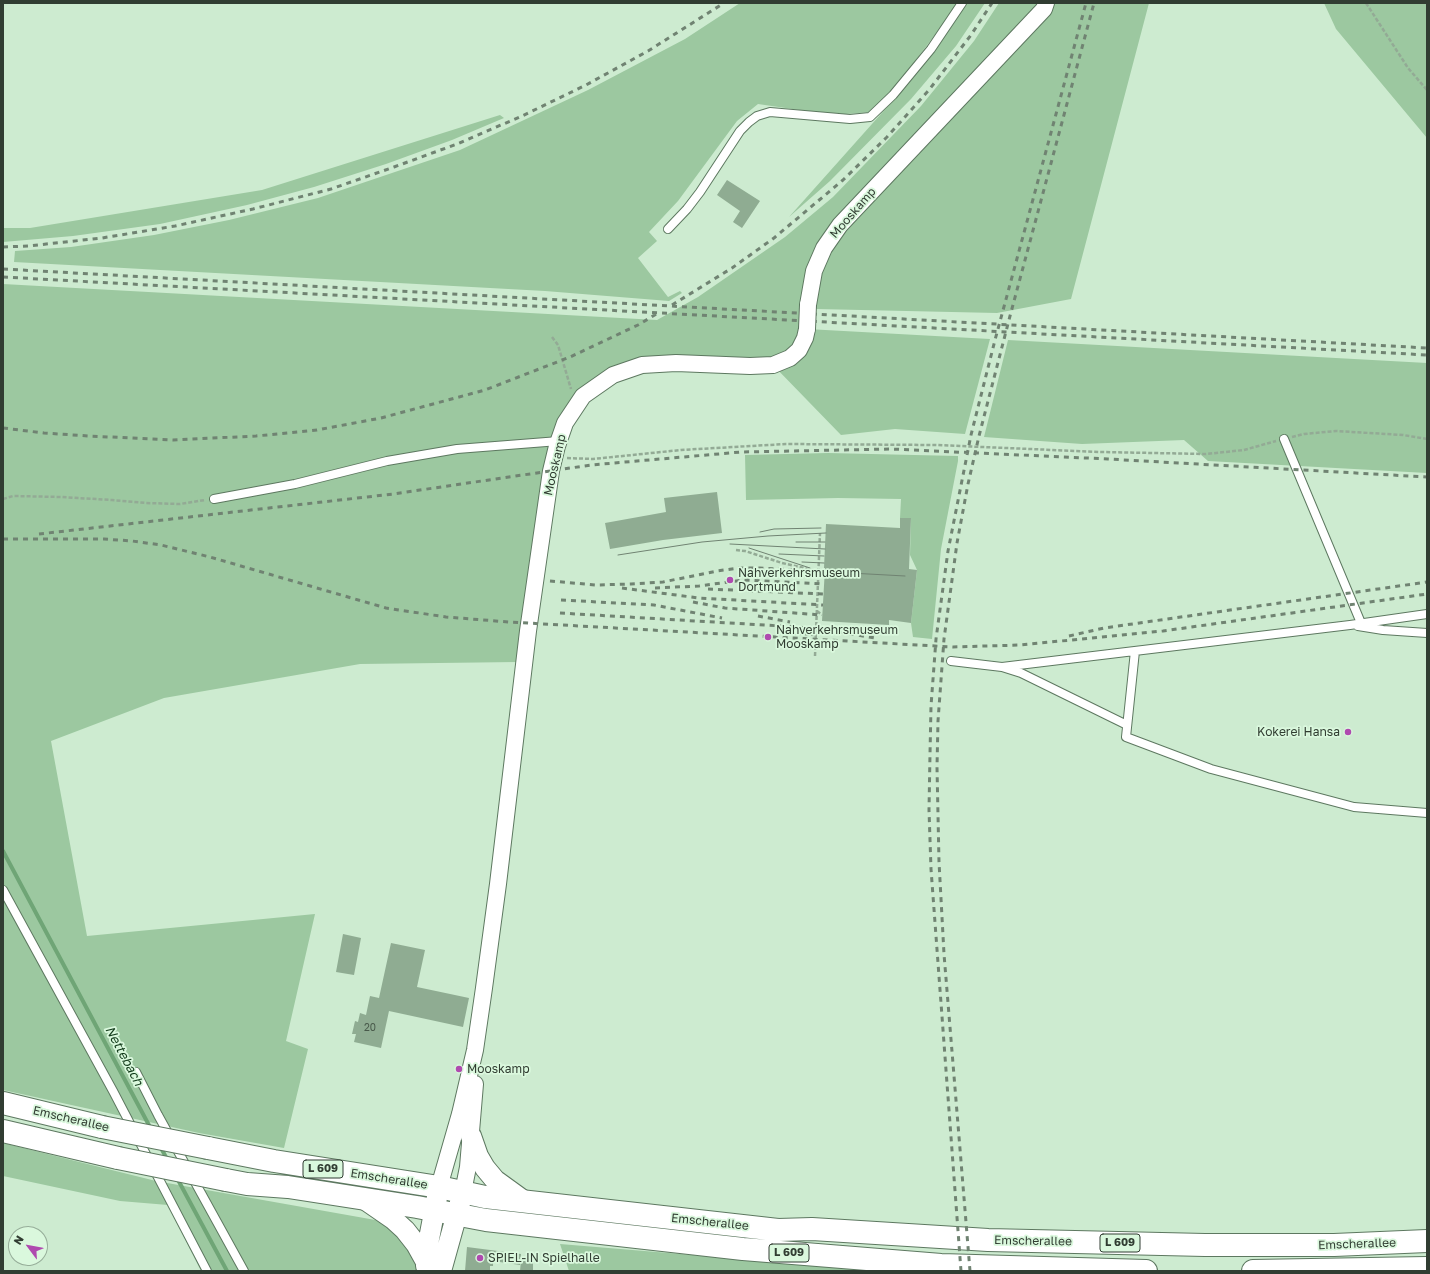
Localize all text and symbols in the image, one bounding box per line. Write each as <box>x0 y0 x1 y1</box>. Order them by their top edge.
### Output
street label: Mooskamp <box>827 185 879 241</box>
street label: Mooskamp <box>541 433 569 497</box>
place label: Nahverkehrsmuseum Dortmund <box>738 566 860 594</box>
marker: Nahverkehrsmuseum Dortmund <box>725 575 735 585</box>
place label: Nahverkehrsmuseum Mooskamp <box>776 623 898 651</box>
marker: Nahverkehrsmuseum Mooskamp <box>763 632 773 642</box>
place label: Kokerei Hansa <box>1257 725 1340 739</box>
marker: Kokerei Hansa <box>1343 727 1353 737</box>
house number: 20 <box>364 1022 376 1034</box>
water label: Nettebach <box>102 1023 146 1089</box>
place label: Mooskamp <box>467 1062 530 1076</box>
marker: Mooskamp <box>454 1064 464 1074</box>
street label: Emscherallee <box>31 1103 111 1135</box>
road number: L 609 <box>303 1160 343 1178</box>
street label: Emscherallee <box>349 1166 429 1192</box>
street label: Emscherallee <box>670 1211 750 1233</box>
north arrow <box>8 1226 48 1266</box>
text: N <box>11 1233 26 1247</box>
street label: Emscherallee <box>994 1233 1072 1249</box>
road number: L 609 <box>1100 1234 1140 1252</box>
street label: Emscherallee <box>1318 1235 1396 1253</box>
road number: L 609 <box>769 1244 809 1262</box>
place label: SPIEL-IN Spielhalle <box>488 1251 600 1265</box>
marker: SPIEL-IN Spielhalle <box>475 1253 485 1263</box>

